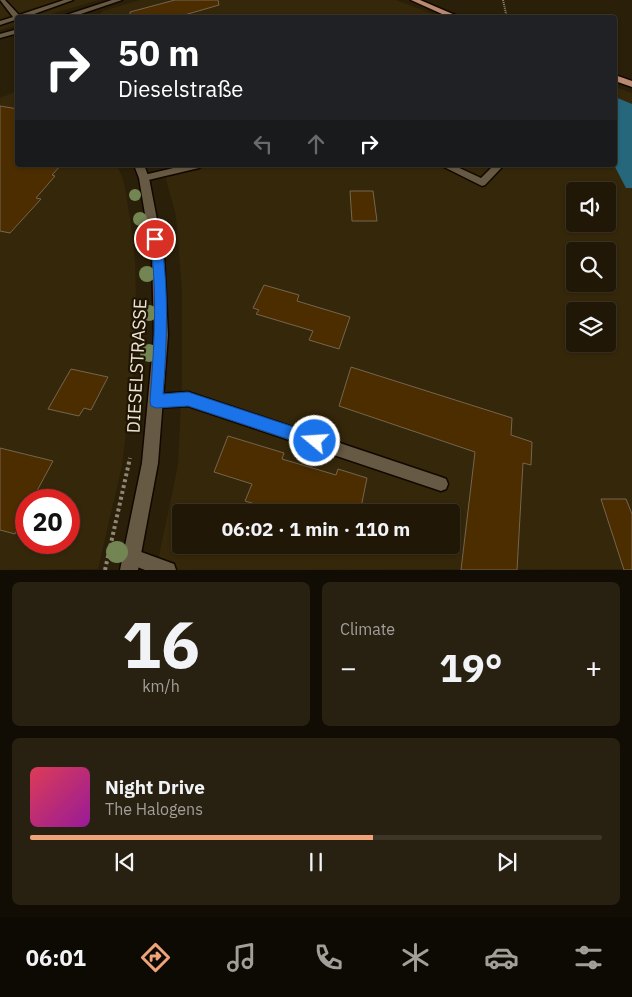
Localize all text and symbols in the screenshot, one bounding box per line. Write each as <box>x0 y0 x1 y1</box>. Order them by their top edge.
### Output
text: 50 m <box>118 30 200 76</box>
icon: right <box>35 35 100 100</box>
text: Dieselstraße <box>118 74 243 103</box>
icon: left <box>249 130 277 158</box>
icon: ahead <box>302 130 330 158</box>
icon: right <box>355 130 383 158</box>
map controls <box>566 182 616 352</box>
button: sound <box>566 182 616 232</box>
pin <box>134 218 176 260</box>
icon: arrive <box>141 225 169 253</box>
button: search <box>566 242 616 292</box>
street label: DIESELSTRASSE <box>121 298 152 434</box>
button: layers <box>566 302 616 352</box>
position arrow <box>288 414 340 466</box>
speed limit sign: 20 <box>15 489 80 554</box>
text: 06:02 · 1 min · 110 m <box>222 517 410 541</box>
text: 16 <box>122 601 200 686</box>
text: Climate <box>340 619 395 639</box>
text: 19° <box>439 643 503 692</box>
text: − <box>340 649 357 686</box>
text: + <box>585 649 602 686</box>
text: km/h <box>142 676 180 696</box>
text: Night Drive <box>105 775 205 799</box>
text: The Halogens <box>105 799 203 819</box>
icon: previous <box>111 848 139 876</box>
icon: pause <box>302 848 330 876</box>
icon: next <box>493 848 521 876</box>
icon: directions <box>138 940 173 975</box>
icon: music <box>224 940 259 975</box>
icon: phone <box>311 940 346 975</box>
icon: climate <box>398 940 433 975</box>
icon: car <box>484 940 519 975</box>
icon: filters <box>571 940 606 975</box>
text: 06:01 <box>26 943 86 972</box>

